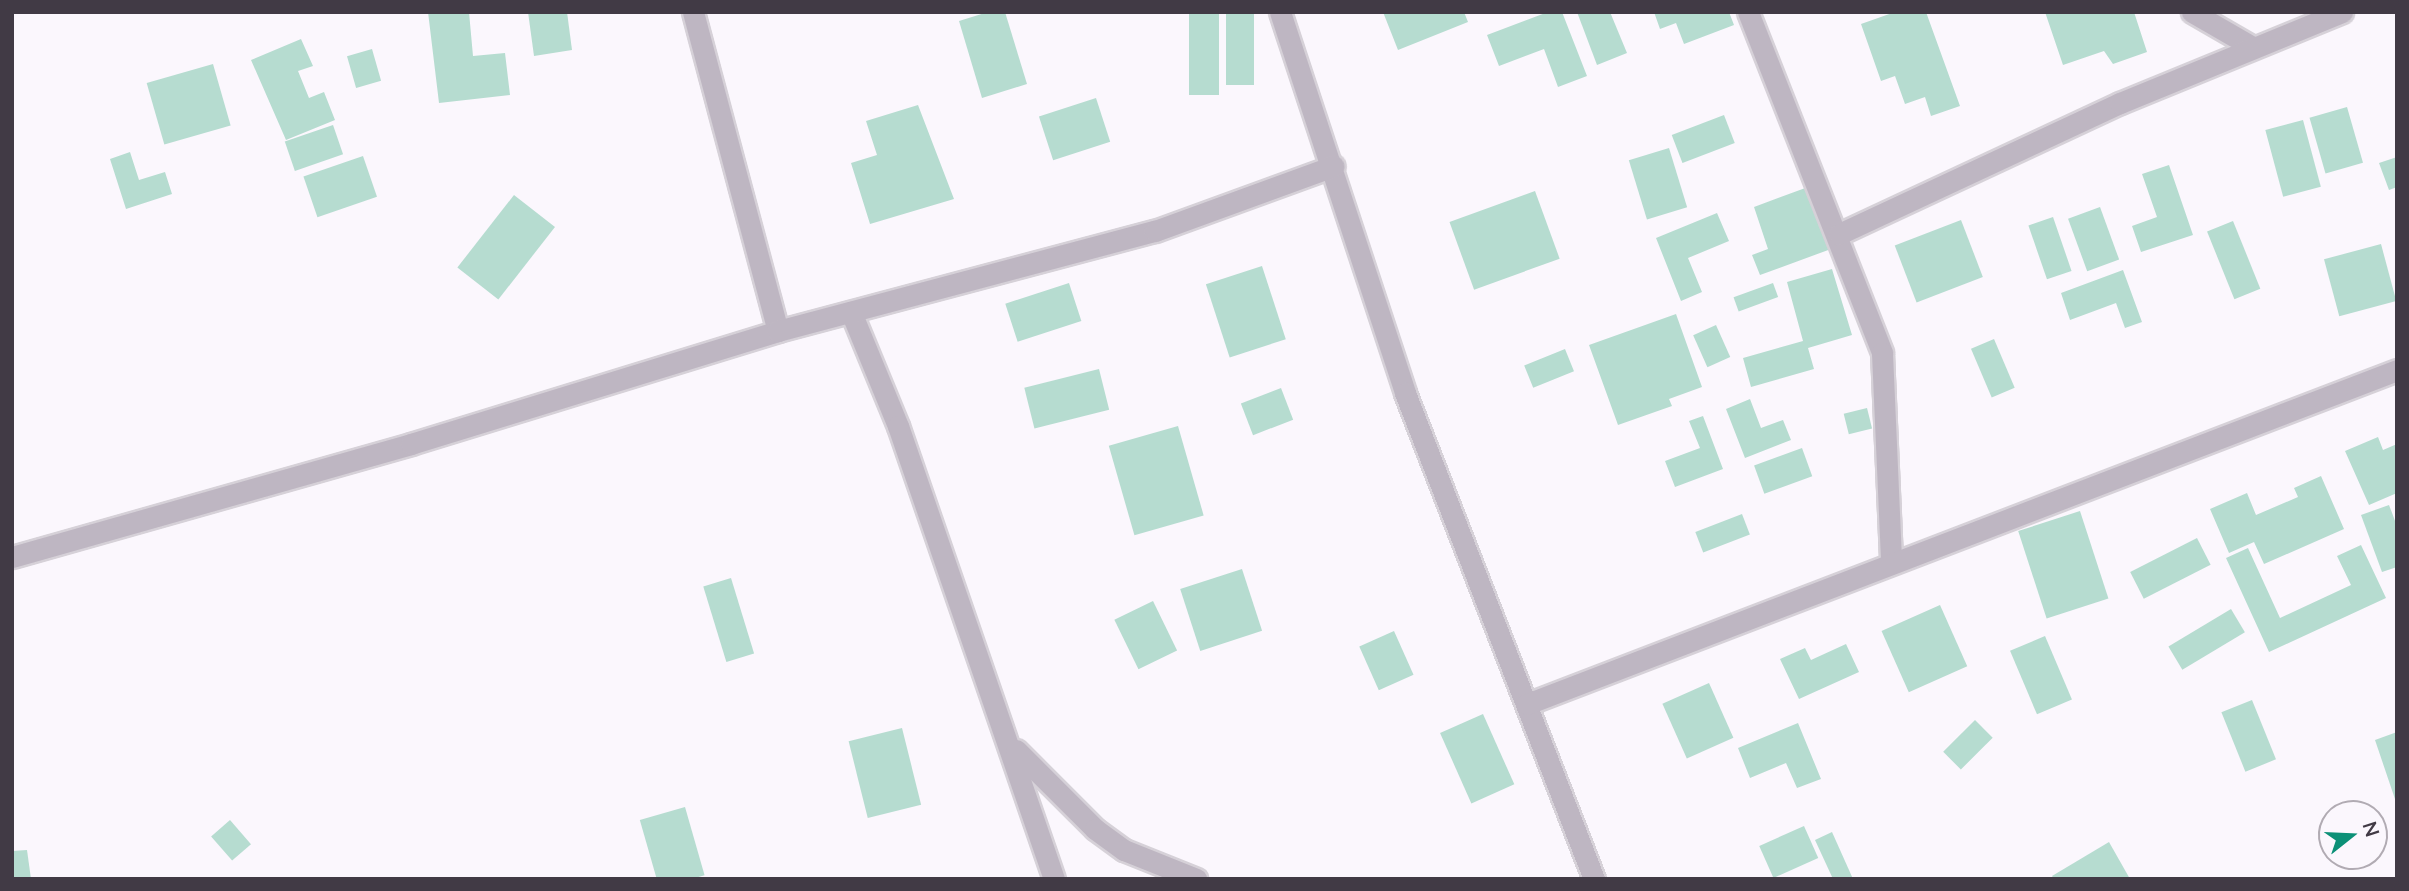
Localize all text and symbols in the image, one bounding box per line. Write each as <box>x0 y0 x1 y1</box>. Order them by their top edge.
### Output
north arrow <box>2318 800 2388 870</box>
text: N <box>2358 818 2385 839</box>

